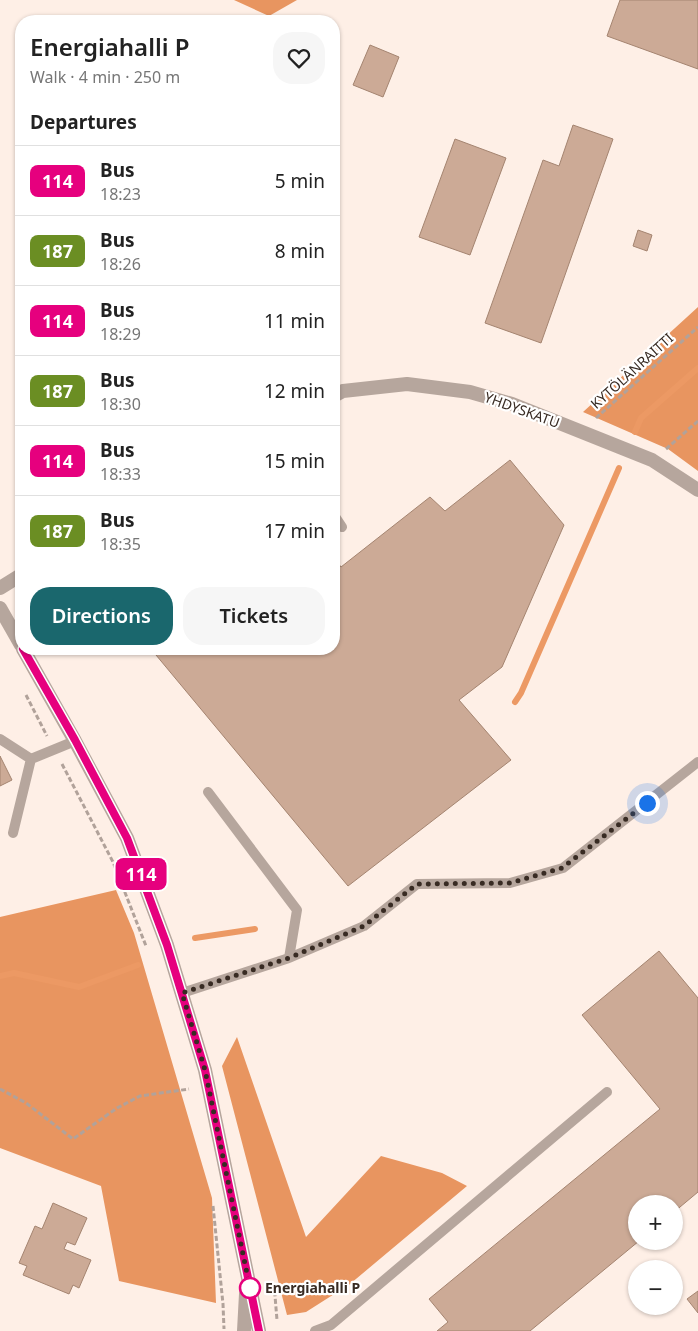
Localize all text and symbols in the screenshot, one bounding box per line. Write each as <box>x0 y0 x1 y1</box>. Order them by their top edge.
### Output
text: Energiahalli P <box>30 30 190 63</box>
button: heart <box>273 32 325 84</box>
text: Walk · 4 min · 250 m <box>30 66 180 88</box>
text: Departures <box>30 109 137 135</box>
text: Bus <box>100 157 135 183</box>
text: 5 min <box>275 168 325 194</box>
text: 114 <box>42 169 73 193</box>
text: 18:23 <box>100 183 141 205</box>
text: Bus <box>100 227 135 253</box>
text: 8 min <box>275 238 325 264</box>
text: 187 <box>42 239 73 263</box>
text: 18:26 <box>100 253 141 275</box>
text: Bus <box>100 297 135 323</box>
text: 11 min <box>264 308 325 334</box>
text: 114 <box>42 309 73 333</box>
text: 18:29 <box>100 323 141 345</box>
street label: KYTÖLÄNRAITTI <box>586 328 677 413</box>
text: Bus <box>100 367 135 393</box>
text: 12 min <box>264 378 325 404</box>
text: 187 <box>42 379 73 403</box>
street label: YHDYSKATU <box>482 387 562 432</box>
text: 18:30 <box>100 393 141 415</box>
text: Bus <box>100 437 135 463</box>
text: 15 min <box>264 448 325 474</box>
text: 114 <box>42 449 73 473</box>
text: 18:33 <box>100 463 141 485</box>
text: Bus <box>100 507 135 533</box>
text: 17 min <box>264 518 325 544</box>
text: 187 <box>42 519 73 543</box>
text: 18:35 <box>100 533 141 555</box>
button: Directions <box>30 587 173 645</box>
button: Tickets <box>183 587 325 645</box>
your location <box>635 791 660 816</box>
line badge: 114 <box>112 858 170 890</box>
text: 114 <box>126 862 156 886</box>
map controls <box>628 1195 683 1315</box>
button: + <box>628 1195 683 1250</box>
button: − <box>628 1260 683 1315</box>
marker: Energiahalli P <box>239 1277 261 1299</box>
place label: Energiahalli P <box>265 1278 360 1297</box>

